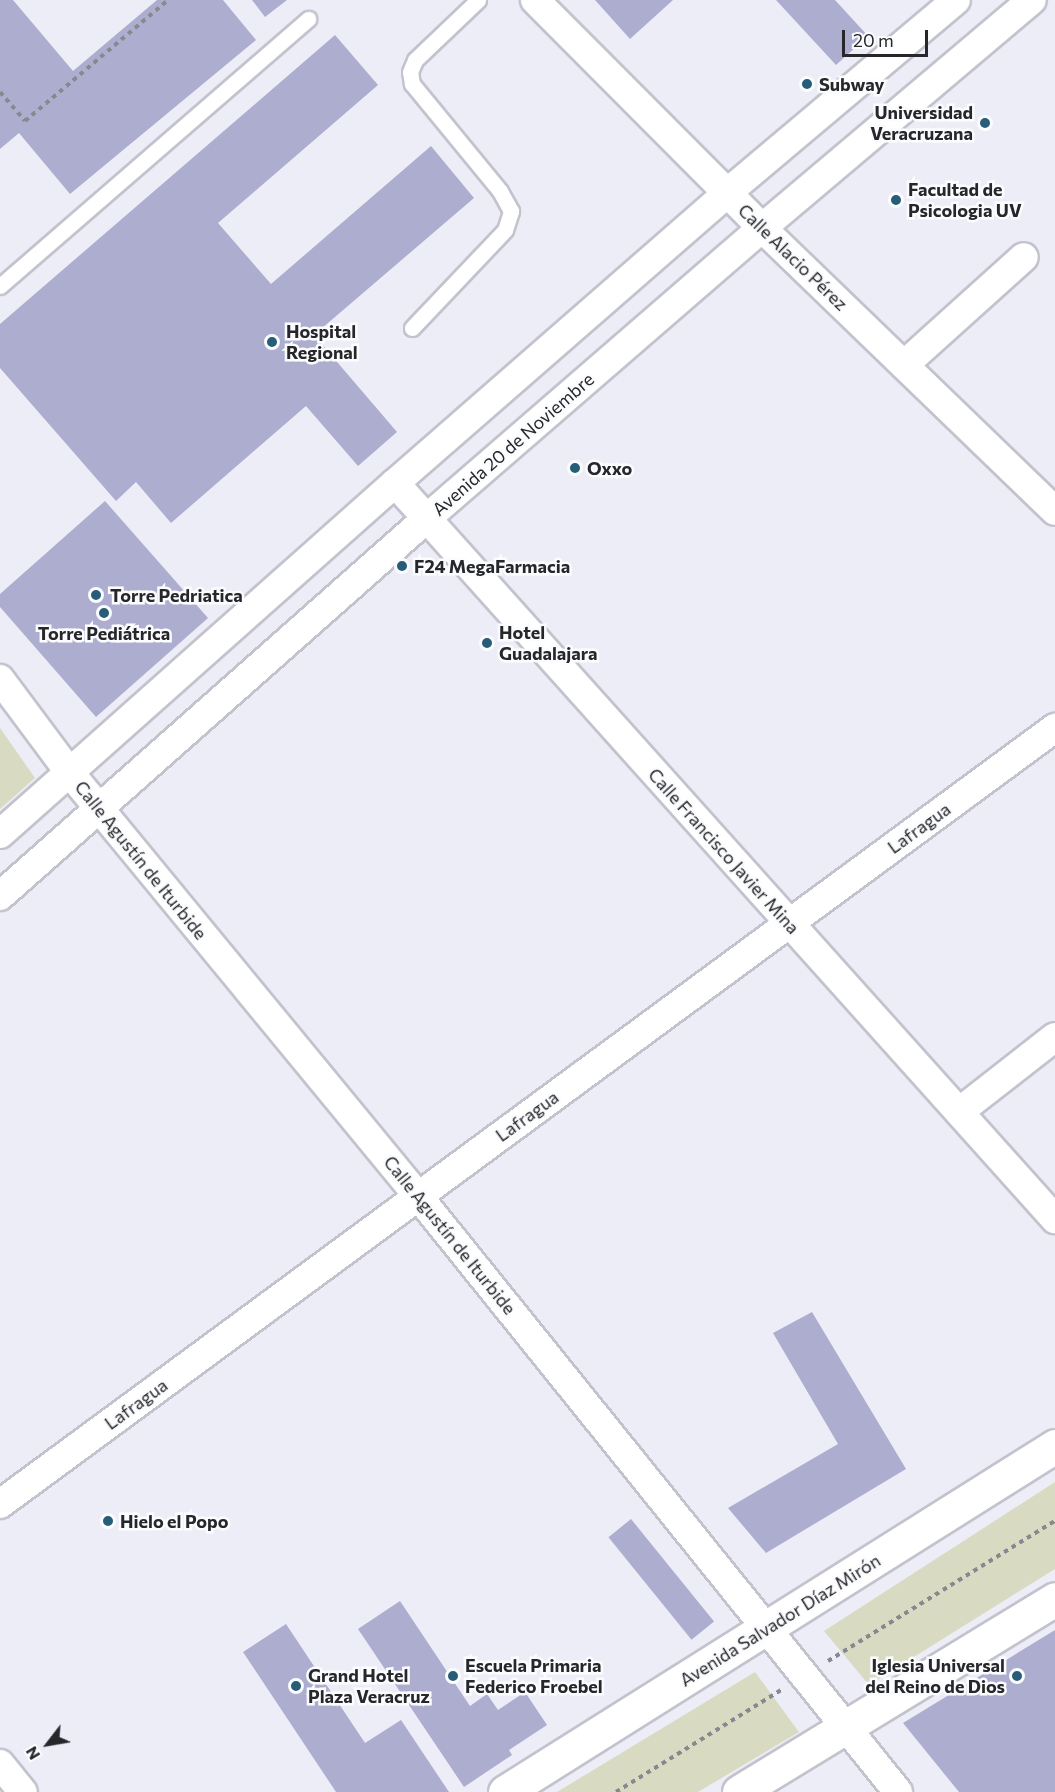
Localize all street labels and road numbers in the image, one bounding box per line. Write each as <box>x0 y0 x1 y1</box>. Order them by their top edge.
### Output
street label: Calle Alacio Pérez <box>734 199 852 315</box>
street label: Avenida 20 de Noviembre <box>428 368 598 520</box>
street label: Calle Francisco Javier Mina <box>644 764 804 938</box>
street label: Calle Agustín de Iturbide <box>70 776 212 944</box>
street label: Lafragua <box>883 798 955 858</box>
street label: Lafragua <box>491 1086 563 1146</box>
street label: Calle Agustín de Iturbide <box>379 1151 521 1319</box>
street label: Lafragua <box>100 1374 172 1434</box>
street label: Avenida Salvador Díaz Mirón <box>676 1549 884 1691</box>

